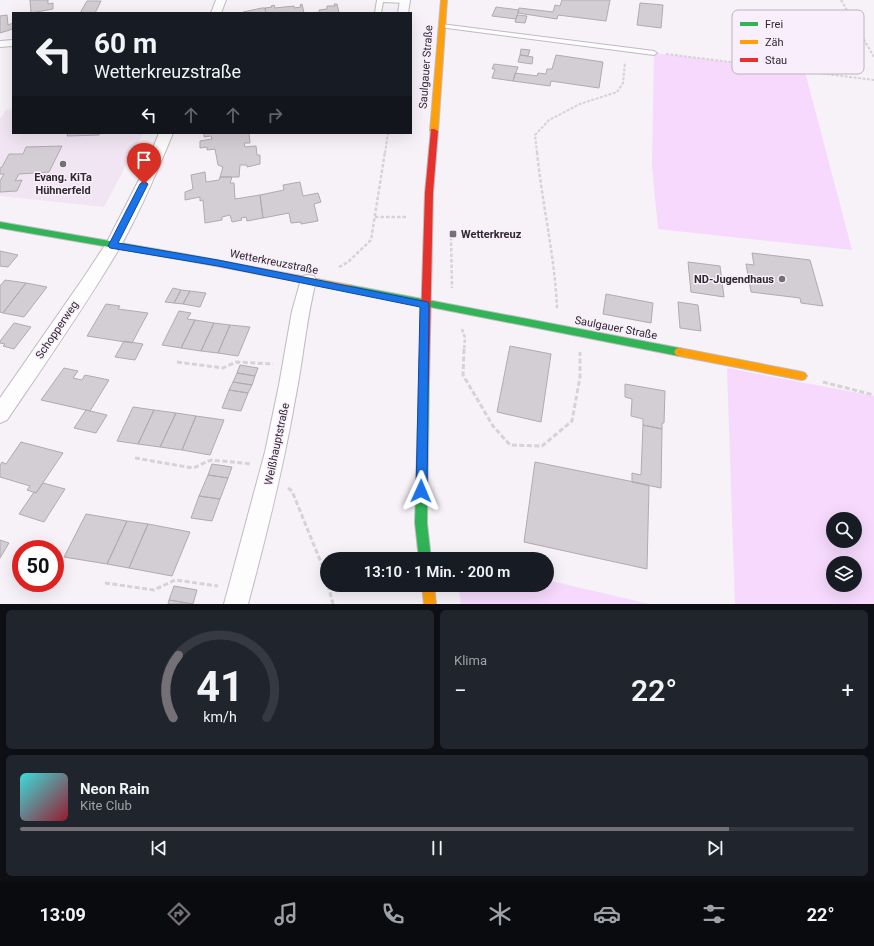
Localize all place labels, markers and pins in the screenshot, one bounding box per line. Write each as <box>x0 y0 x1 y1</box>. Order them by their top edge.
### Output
pin <box>127 143 161 184</box>
marker: Evang. KiTa Hühnerfeld <box>58 159 68 169</box>
place label: Evang. KiTa Hühnerfeld <box>34 171 92 197</box>
place label: Wetterkreuz <box>461 228 522 241</box>
marker: Wetterkreuz <box>448 229 458 239</box>
place label: ND-Jugendhaus <box>694 273 774 286</box>
marker: ND-Jugendhaus <box>777 274 787 284</box>

